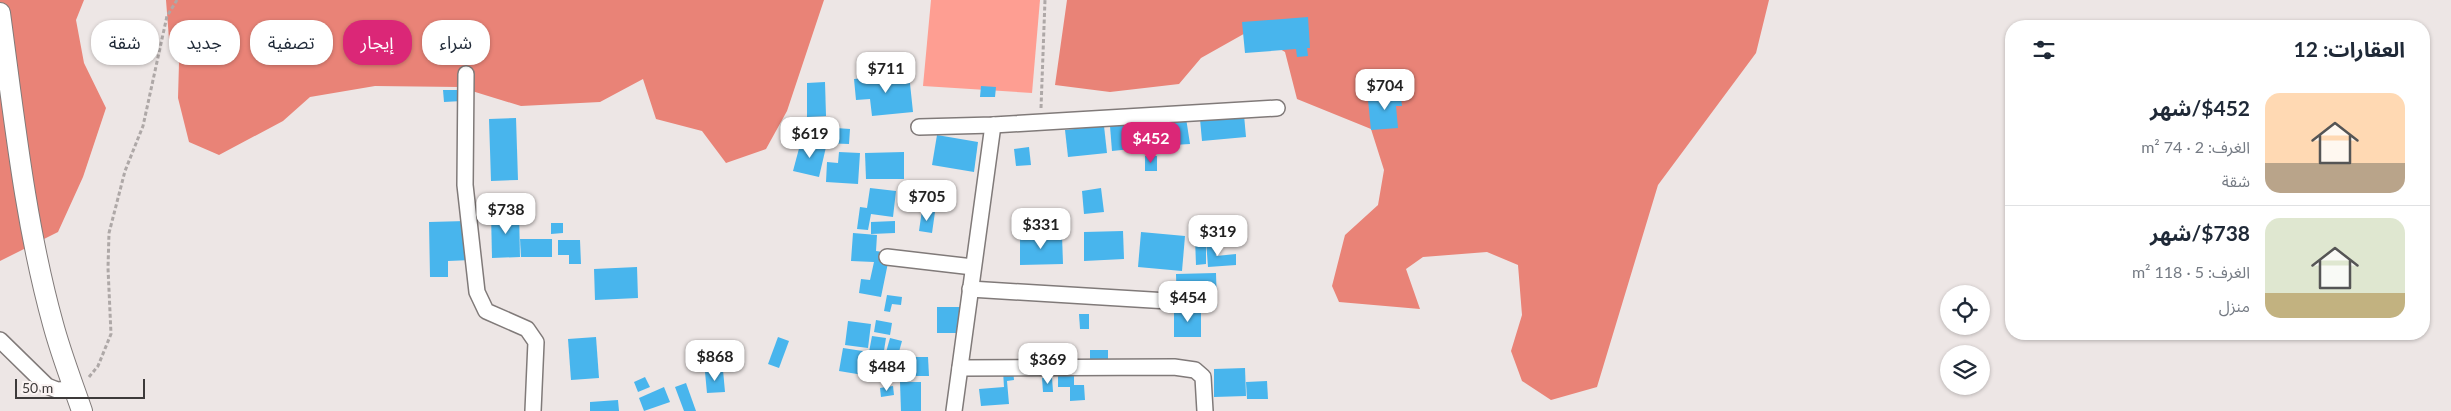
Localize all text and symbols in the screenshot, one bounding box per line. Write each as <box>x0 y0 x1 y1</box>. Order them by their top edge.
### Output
chip: شقة <box>91 20 159 65</box>
chip: جديد <box>169 20 240 65</box>
chip: تصفية <box>250 20 333 65</box>
chip: إيجار <box>343 20 412 65</box>
chip: شراء <box>422 20 490 65</box>
icon: filters <box>2030 36 2058 64</box>
text: العقارات: 12 <box>2293 36 2405 61</box>
pin: $711 <box>856 52 916 94</box>
text: $711 <box>867 58 905 77</box>
pin: $704 <box>1355 68 1415 111</box>
text: $704 <box>1366 75 1404 94</box>
text: $452/شهر <box>2150 95 2250 120</box>
icon: home <box>2305 113 2365 173</box>
pin: $619 <box>780 116 840 159</box>
pin: $452 <box>1121 121 1181 164</box>
text: $619 <box>791 123 829 142</box>
text: $452 <box>1132 128 1170 147</box>
text: الغرف: 2 · 74 m² <box>2141 137 2250 156</box>
text: شقة <box>2222 171 2250 190</box>
pin: $705 <box>897 180 957 222</box>
text: $705 <box>908 186 946 205</box>
pin: $738 <box>476 192 536 235</box>
text: $738 <box>487 199 525 218</box>
pin: $331 <box>1011 208 1071 250</box>
text: $331 <box>1022 214 1060 233</box>
pin: $319 <box>1188 214 1248 257</box>
text: $738/شهر <box>2150 220 2250 245</box>
text: $319 <box>1199 221 1237 240</box>
icon: home <box>2305 238 2365 298</box>
text: الغرف: 5 · 118 m² <box>2132 262 2250 281</box>
pin: $454 <box>1158 280 1218 323</box>
map controls <box>1940 285 1990 395</box>
button: locate <box>1940 285 1990 335</box>
text: $454 <box>1169 287 1207 306</box>
text: منزل <box>2219 296 2250 315</box>
pin: $868 <box>685 340 745 382</box>
pin: $369 <box>1018 342 1078 385</box>
button: layers <box>1940 345 1990 395</box>
text: $868 <box>696 346 734 365</box>
text: $369 <box>1029 349 1067 368</box>
pin: $484 <box>857 350 917 392</box>
text: $484 <box>868 356 906 375</box>
scale bar <box>15 376 145 399</box>
text: 50 m <box>22 379 53 396</box>

